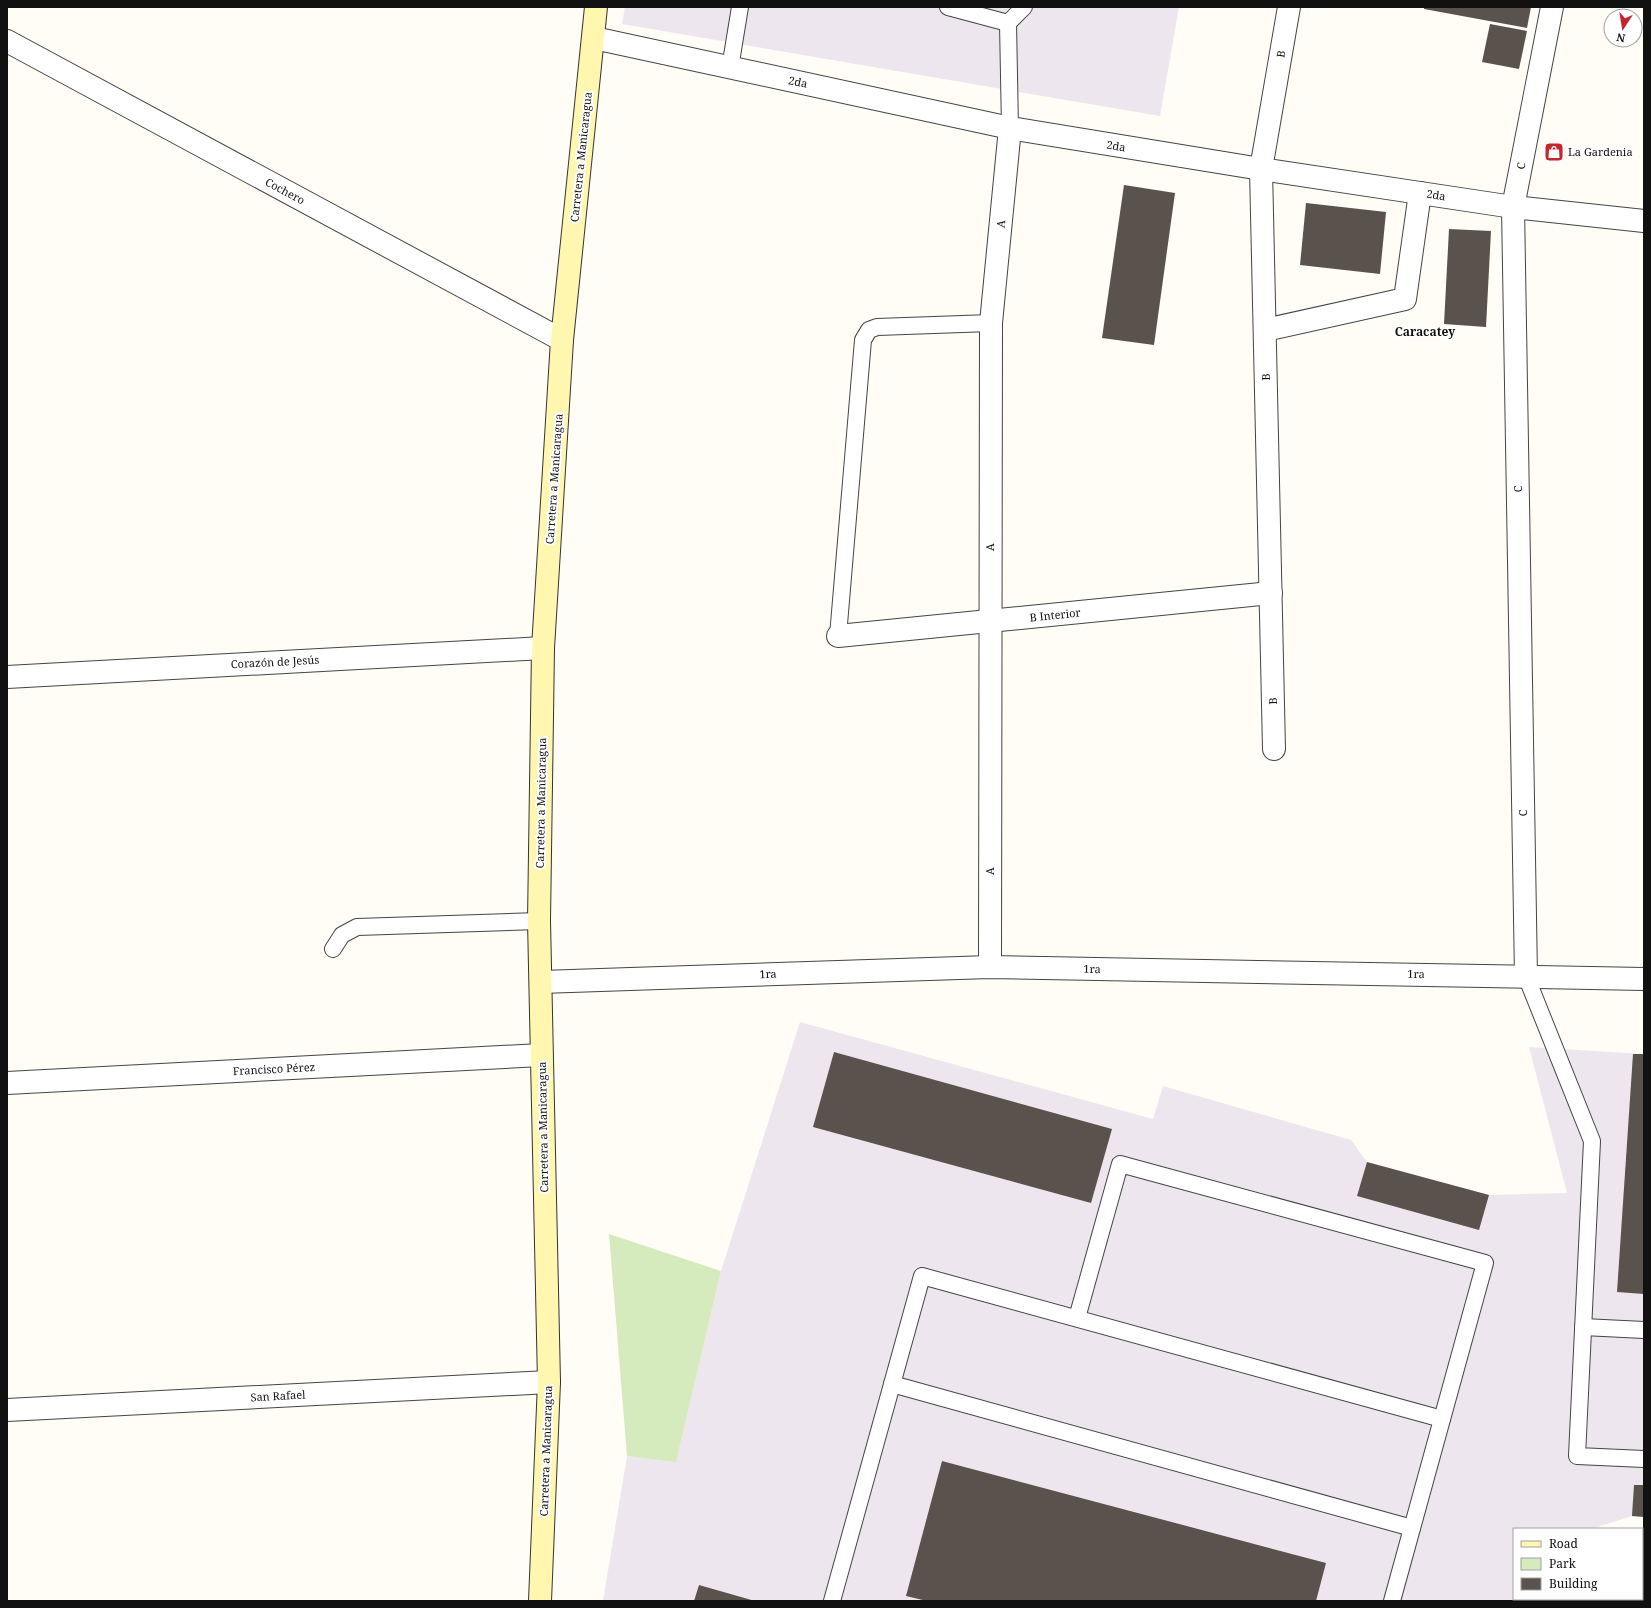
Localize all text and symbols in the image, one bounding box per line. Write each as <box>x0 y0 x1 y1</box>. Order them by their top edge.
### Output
north arrow <box>1603 8 1643 48</box>
text: N <box>1615 30 1627 47</box>
street label: B <box>1272 49 1289 59</box>
street label: 2da <box>787 72 809 91</box>
street label: Carretera a Manicaragua <box>566 91 595 223</box>
street label: 2da <box>1105 137 1127 154</box>
shop icon: La Gardenia <box>1543 141 1565 163</box>
place label: La Gardenia <box>1568 144 1633 159</box>
street label: C <box>1513 161 1529 171</box>
street label: Cochero <box>263 174 308 207</box>
street label: 2da <box>1425 186 1447 203</box>
street label: A <box>993 219 1008 229</box>
district label: Caracatey <box>1395 323 1455 340</box>
street label: B <box>1258 373 1273 381</box>
street label: Carretera a Manicaragua <box>541 413 566 545</box>
street label: C <box>1510 485 1525 493</box>
street label: A <box>982 543 997 551</box>
street label: B Interior <box>1029 604 1082 625</box>
street label: Corazón de Jesús <box>230 652 320 671</box>
street label: B <box>1265 697 1280 705</box>
street label: Carretera a Manicaragua <box>532 737 549 869</box>
street label: C <box>1515 809 1530 817</box>
street label: A <box>982 867 997 875</box>
street label: 1ra <box>1083 961 1101 976</box>
street label: 1ra <box>759 966 777 981</box>
street label: 1ra <box>1407 966 1425 981</box>
street label: Francisco Pérez <box>232 1059 316 1078</box>
street label: Carretera a Manicaragua <box>534 1061 551 1193</box>
street label: Carretera a Manicaragua <box>536 1385 555 1517</box>
street label: San Rafael <box>250 1387 306 1404</box>
legend <box>1513 1528 1643 1600</box>
text: Road <box>1549 1535 1579 1552</box>
text: Park <box>1549 1555 1577 1572</box>
text: Building <box>1549 1575 1598 1592</box>

